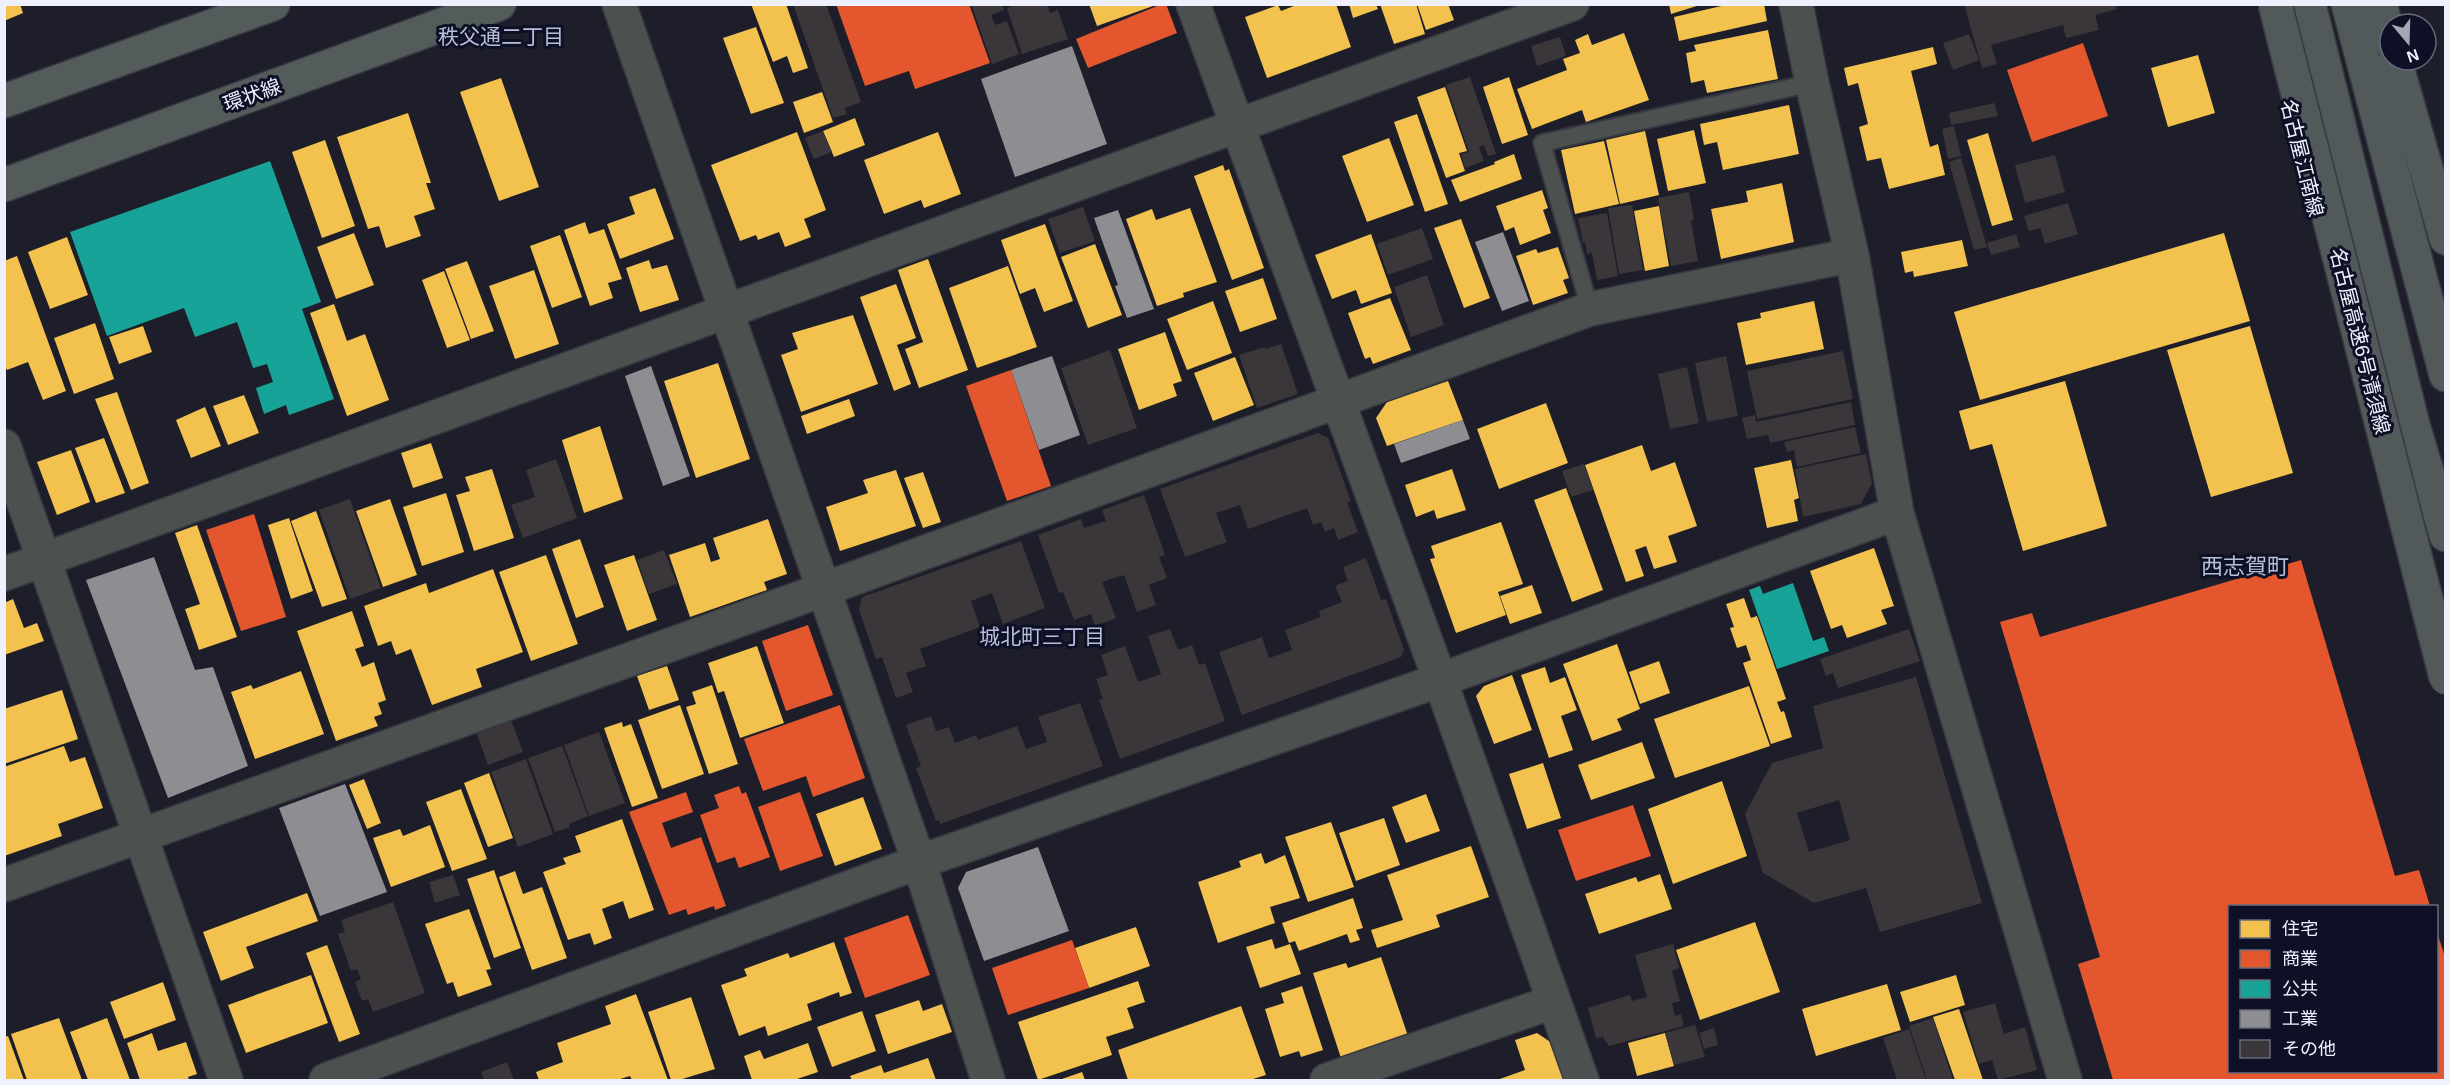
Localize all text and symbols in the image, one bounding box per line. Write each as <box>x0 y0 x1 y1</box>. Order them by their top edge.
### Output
north arrow <box>2378 12 2438 72</box>
district label: 秩父通二丁目 <box>438 25 564 48</box>
text: N <box>2404 46 2421 66</box>
street label: 環状線 <box>220 74 284 116</box>
street label: 名古屋江南線 <box>2277 97 2327 219</box>
street label: 名古屋高速6号清須線 <box>2326 246 2394 436</box>
district label: 西志賀町 <box>2201 554 2289 579</box>
district label: 城北町三丁目 <box>979 625 1105 648</box>
legend <box>2228 905 2438 1073</box>
text: 住宅 <box>2282 919 2318 939</box>
text: 商業 <box>2282 949 2318 969</box>
text: 公共 <box>2282 979 2318 999</box>
text: 工業 <box>2282 1009 2318 1029</box>
text: その他 <box>2282 1039 2336 1059</box>

